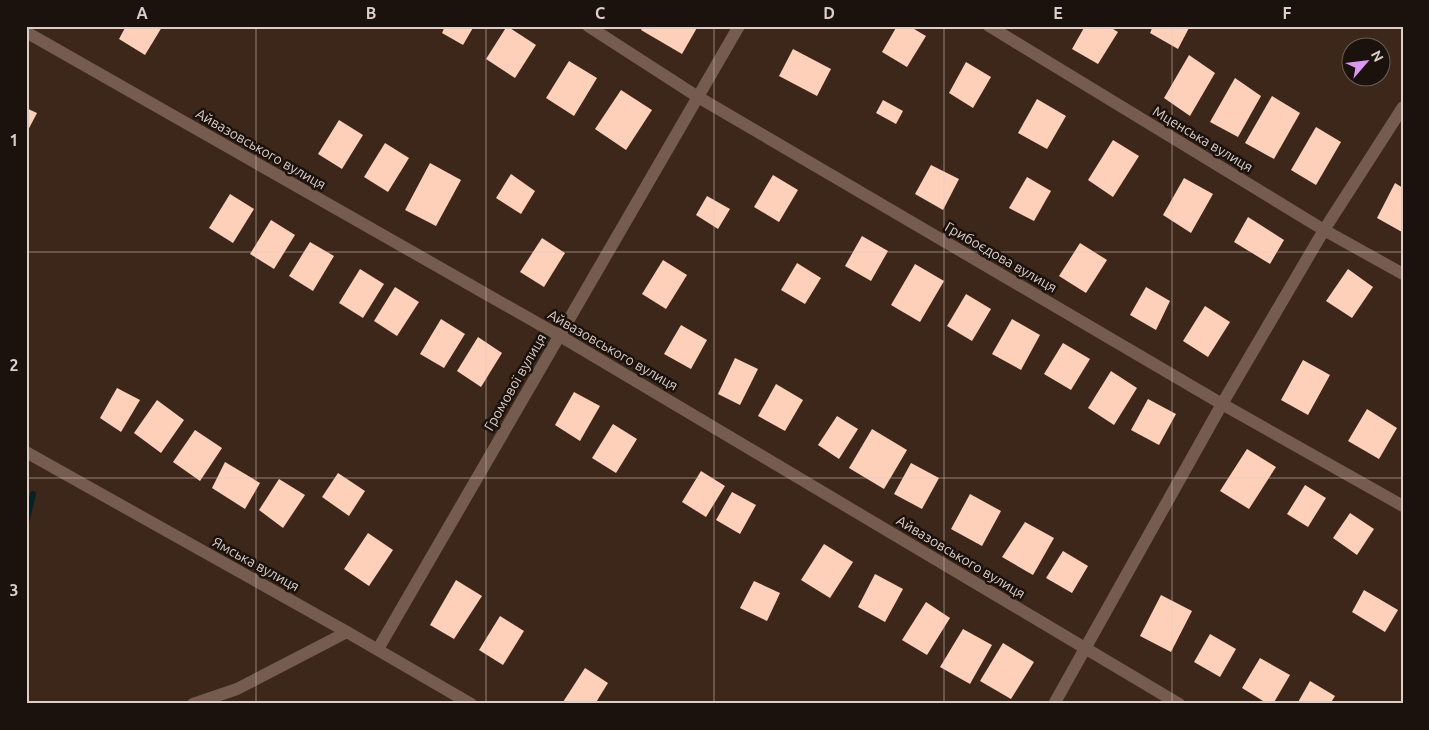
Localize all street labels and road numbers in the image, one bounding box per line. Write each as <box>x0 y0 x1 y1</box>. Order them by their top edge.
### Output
street label: Мценська вулиця <box>1150 103 1256 175</box>
street label: Айвазовського вулиця <box>193 105 329 193</box>
street label: Грибоєдова вулиця <box>942 218 1060 296</box>
street label: Айвазовського вулиця <box>545 306 681 394</box>
street label: Громової вулиця <box>481 331 549 433</box>
street label: Айвазовського вулиця <box>894 512 1028 602</box>
street label: Ямська вулиця <box>210 534 302 594</box>

